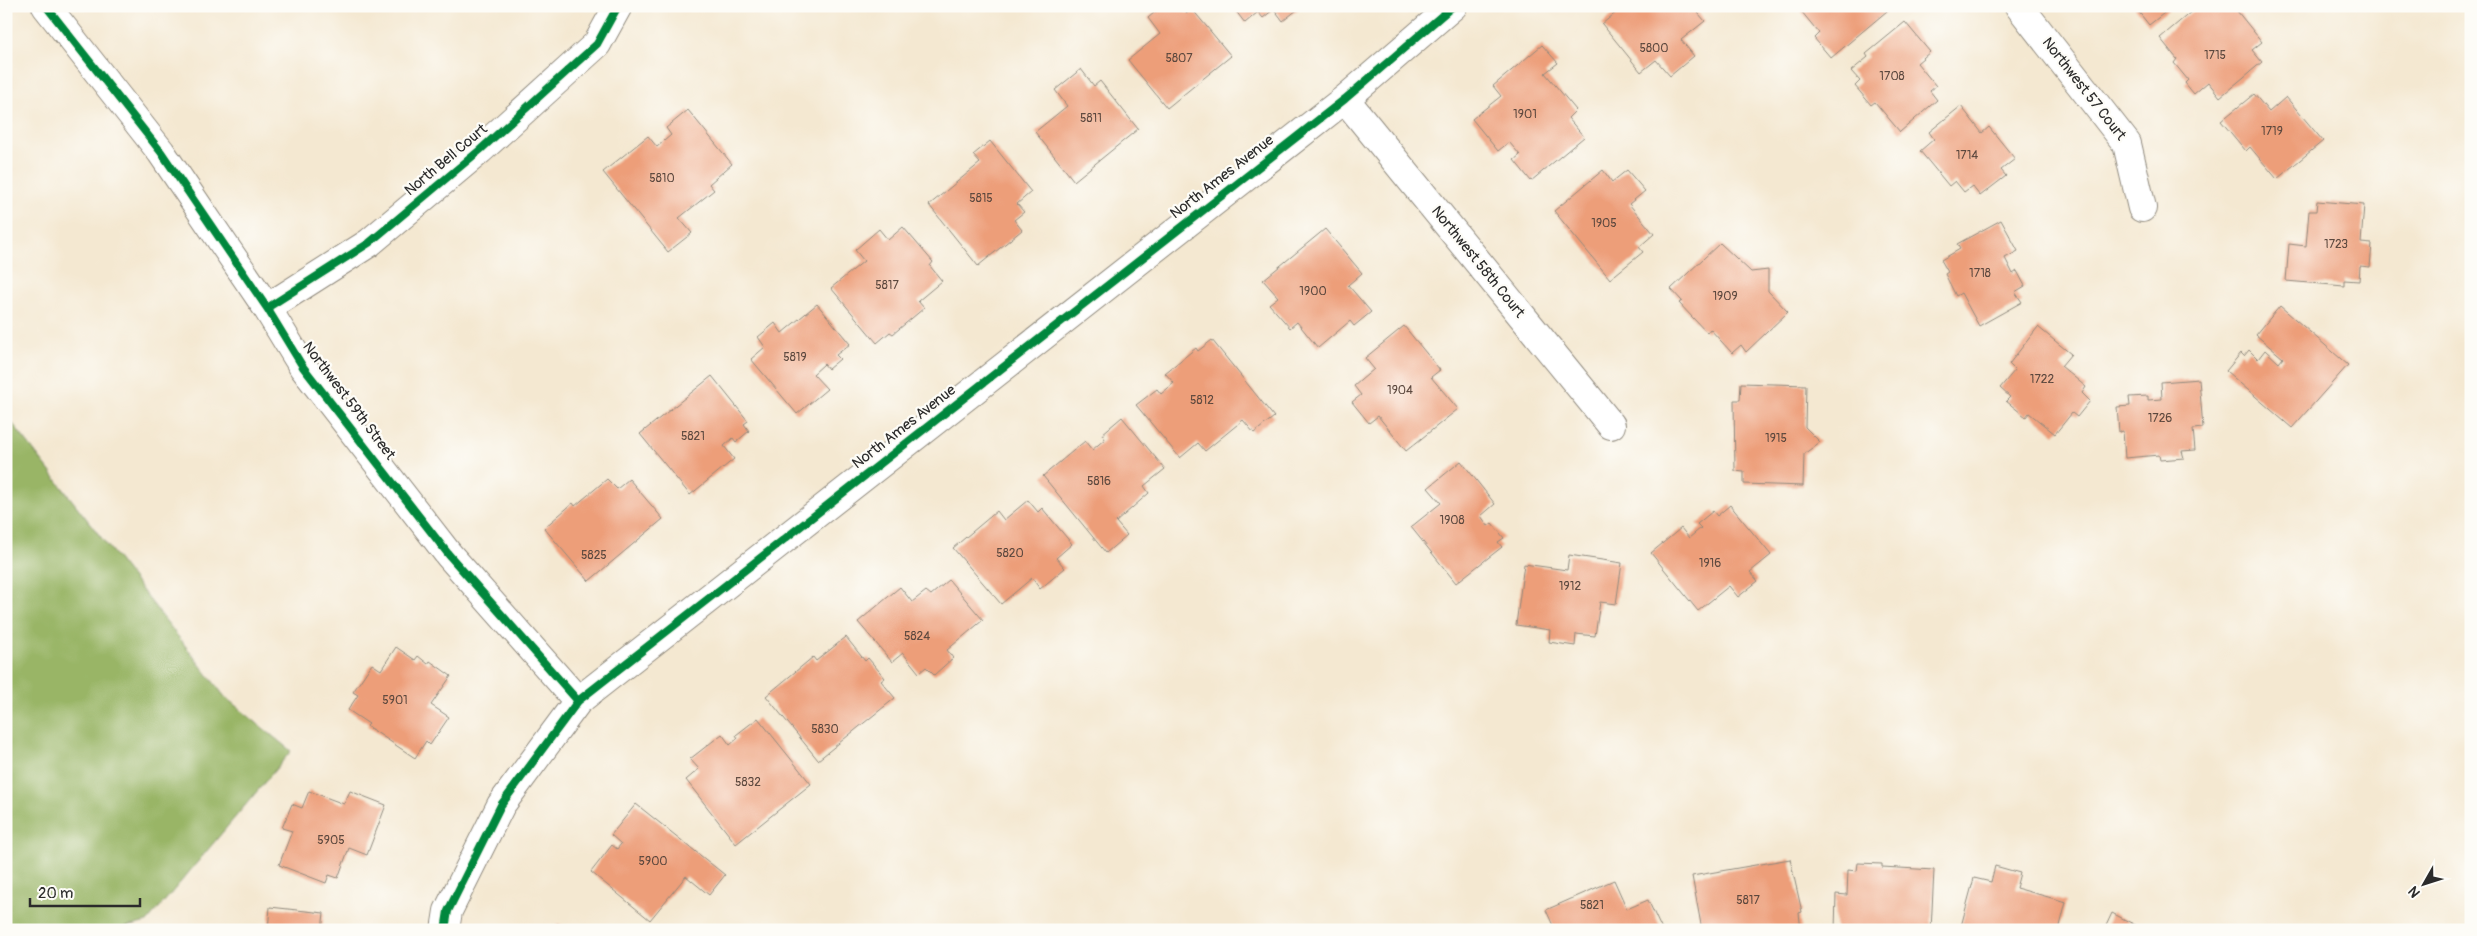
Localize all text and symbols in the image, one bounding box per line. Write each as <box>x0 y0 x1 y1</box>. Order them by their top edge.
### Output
street label: Northwest 57 Court <box>2038 34 2131 145</box>
house number: 5800 <box>1640 41 1668 56</box>
house number: 1715 <box>2204 48 2226 63</box>
house number: 5807 <box>1165 51 1193 66</box>
house number: 1708 <box>1879 69 1905 84</box>
house number: 1901 <box>1513 107 1537 122</box>
house number: 5811 <box>1080 111 1102 126</box>
street label: North Bell Court <box>401 119 492 200</box>
house number: 1719 <box>2261 124 2283 139</box>
street label: North Ames Avenue <box>1166 130 1278 223</box>
house number: 1714 <box>1956 148 1978 163</box>
house number: 5810 <box>649 171 675 186</box>
house number: 5815 <box>969 191 993 206</box>
street label: Northwest 58th Court <box>1427 202 1530 323</box>
house number: 1905 <box>1591 216 1617 231</box>
house number: 1723 <box>2324 237 2348 252</box>
house number: 1718 <box>1969 266 1991 281</box>
house number: 5817 <box>875 278 899 293</box>
house number: 1900 <box>1299 284 1327 299</box>
house number: 1909 <box>1712 289 1738 304</box>
street label: Northwest 59th Street <box>298 338 400 465</box>
house number: 5819 <box>783 350 807 365</box>
house number: 1722 <box>2030 372 2055 387</box>
street label: North Ames Avenue <box>848 380 960 473</box>
house number: 1904 <box>1387 383 1413 398</box>
house number: 5812 <box>1190 393 1214 408</box>
house number: 1726 <box>2148 411 2172 426</box>
house number: 5821 <box>681 429 705 444</box>
house number: 1915 <box>1765 431 1787 446</box>
house number: 5816 <box>1087 474 1111 489</box>
house number: 1908 <box>1439 513 1465 528</box>
house number: 5820 <box>996 546 1024 561</box>
house number: 5825 <box>581 548 607 563</box>
house number: 1916 <box>1699 556 1721 571</box>
house number: 1912 <box>1559 579 1581 594</box>
house number: 5824 <box>904 629 930 644</box>
house number: 5901 <box>382 693 408 708</box>
house number: 5830 <box>811 722 839 737</box>
house number: 5832 <box>735 775 761 790</box>
house number: 5905 <box>317 833 345 848</box>
house number: 5900 <box>638 854 668 869</box>
north arrow <box>2400 858 2450 908</box>
scale bar <box>30 876 140 908</box>
text: N <box>2405 883 2424 901</box>
text: 20 m <box>38 884 73 903</box>
house number: 5817 <box>1736 893 1760 908</box>
house number: 5821 <box>1580 898 1604 913</box>

